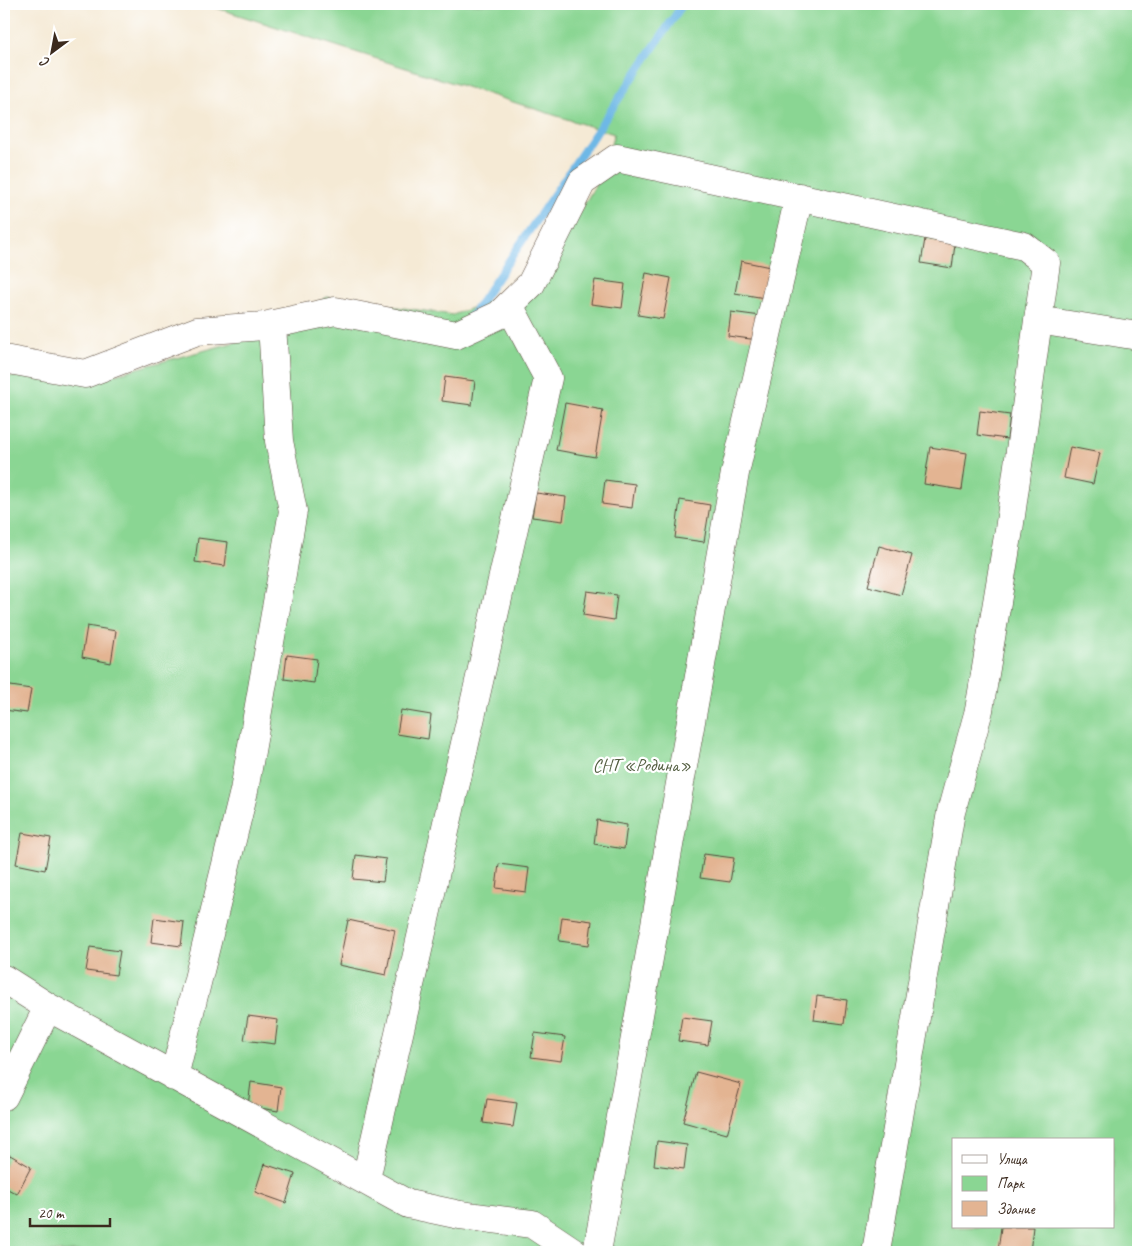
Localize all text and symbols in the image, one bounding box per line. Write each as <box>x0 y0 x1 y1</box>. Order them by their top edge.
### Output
north arrow <box>28 28 78 78</box>
text: С <box>36 52 53 72</box>
park label: СНТ «Родина» <box>593 754 692 776</box>
legend <box>952 1138 1114 1228</box>
text: Улица <box>997 1150 1028 1169</box>
text: Парк <box>997 1174 1025 1193</box>
scale bar <box>30 1196 110 1228</box>
text: Здание <box>997 1200 1036 1219</box>
text: 20 m <box>38 1204 65 1223</box>

